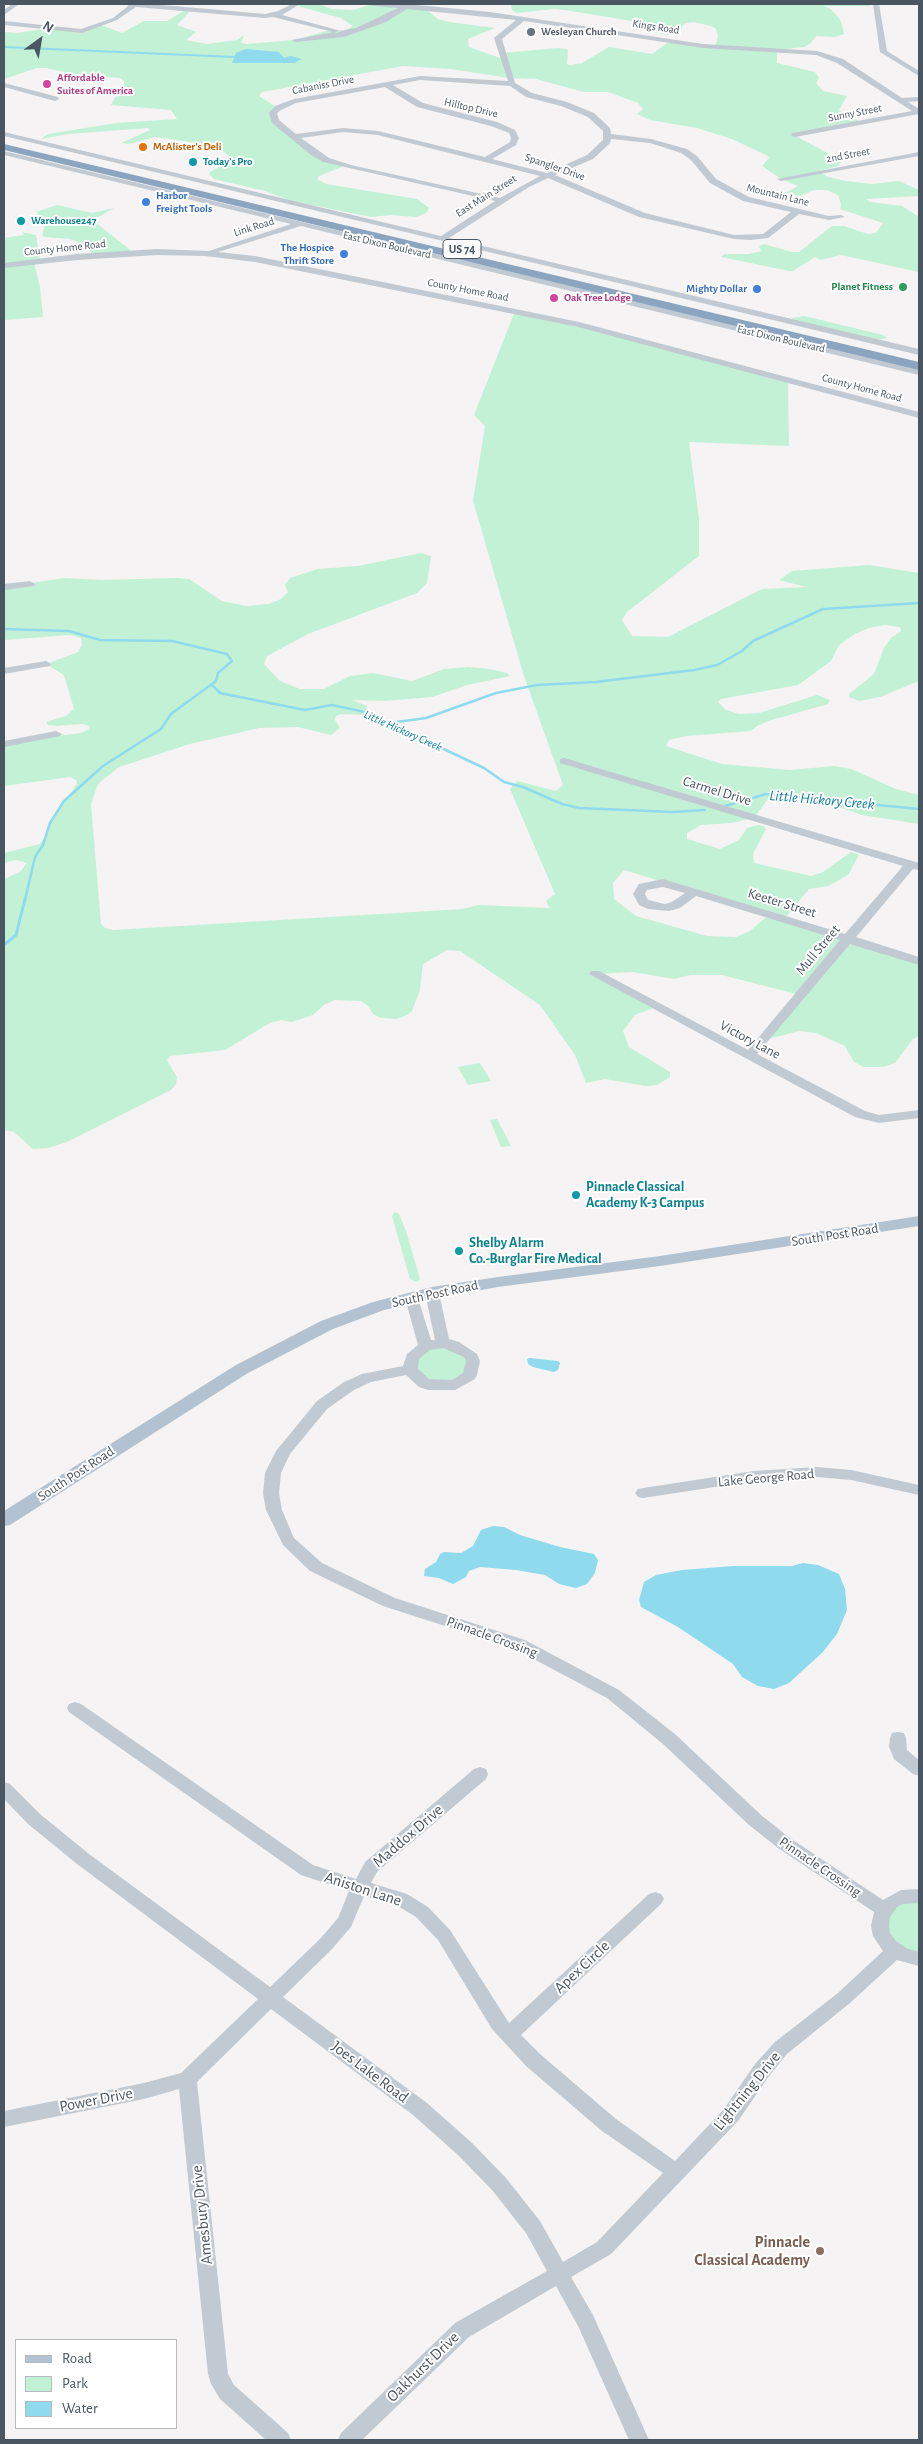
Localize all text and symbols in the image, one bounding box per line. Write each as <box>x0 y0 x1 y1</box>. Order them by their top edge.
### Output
north arrow <box>15 15 65 65</box>
street label: Kings Road <box>632 17 680 37</box>
text: N <box>40 19 56 36</box>
place label: Wesleyan Church <box>541 25 617 39</box>
marker: Wesleyan Church <box>525 26 537 38</box>
place label: Affordable Suites of America <box>57 71 133 97</box>
street label: Cabaniss Drive <box>291 73 355 97</box>
marker: Affordable Suites of America <box>41 78 53 90</box>
street label: Hilltop Drive <box>443 95 499 121</box>
street label: Sunny Street <box>827 101 883 125</box>
place label: McAlister's Deli <box>153 140 222 154</box>
marker: McAlister's Deli <box>137 141 149 153</box>
street label: 2nd Street <box>825 144 871 166</box>
street label: Spangler Drive <box>523 151 587 183</box>
place label: Today's Pro <box>203 155 253 169</box>
marker: Today's Pro <box>187 156 199 168</box>
street label: East Main Street <box>453 172 519 220</box>
street label: Mountain Lane <box>745 181 811 209</box>
place label: Harbor Freight Tools <box>156 189 212 215</box>
marker: Harbor Freight Tools <box>140 196 152 208</box>
place label: Warehouse247 <box>31 214 96 228</box>
marker: Warehouse247 <box>15 215 27 227</box>
street label: Link Road <box>232 215 276 239</box>
street label: East Dixon Boulevard <box>342 228 432 262</box>
street label: County Home Road <box>23 237 107 259</box>
road number: US 74 <box>443 240 481 258</box>
place label: The Hospice Thrift Store <box>281 241 334 267</box>
marker: The Hospice Thrift Store <box>338 248 350 260</box>
street label: County Home Road <box>426 276 510 304</box>
place label: Planet Fitness <box>831 280 893 294</box>
marker: Planet Fitness <box>897 281 909 293</box>
place label: Mighty Dollar <box>686 282 747 296</box>
marker: Mighty Dollar <box>751 283 763 295</box>
place label: Oak Tree Lodge <box>564 291 631 305</box>
marker: Oak Tree Lodge <box>548 292 560 304</box>
street label: East Dixon Boulevard <box>736 322 826 356</box>
street label: County Home Road <box>821 371 903 405</box>
water label: Little Hickory Creek <box>361 707 445 755</box>
street label: Carmel Drive <box>681 773 753 809</box>
water label: Little Hickory Creek <box>769 786 875 814</box>
street label: Keeter Street <box>746 885 818 921</box>
street label: Mull Street <box>792 922 844 978</box>
street label: Victory Lane <box>717 1017 783 1063</box>
place label: Pinnacle Classical Academy K-3 Campus <box>586 1179 704 1212</box>
marker: Pinnacle Classical Academy K-3 Campus <box>570 1189 582 1201</box>
street label: South Post Road <box>790 1220 880 1250</box>
place label: Shelby Alarm Co.-Burglar Fire Medical <box>469 1235 602 1268</box>
marker: Shelby Alarm Co.-Burglar Fire Medical <box>453 1245 465 1257</box>
street label: South Post Road <box>390 1277 480 1311</box>
street label: South Post Road <box>35 1443 117 1505</box>
street label: Lake George Road <box>717 1465 815 1491</box>
street label: Pinnacle Crossing <box>444 1613 540 1661</box>
street label: Maddox Drive <box>369 1800 447 1872</box>
street label: Pinnacle Crossing <box>776 1833 864 1901</box>
street label: Aniston Lane <box>322 1867 404 1911</box>
street label: Apex Circle <box>550 1936 614 1998</box>
street label: Joes Lake Road <box>328 2037 412 2107</box>
street label: Lightning Drive <box>709 2048 785 2134</box>
street label: Power Drive <box>58 2083 134 2117</box>
street label: Amesbury Drive <box>187 2165 217 2265</box>
place label: Pinnacle Classical Academy <box>694 2232 810 2270</box>
marker: Pinnacle Classical Academy <box>814 2245 826 2257</box>
street label: Oakhurst Drive <box>383 2328 463 2406</box>
legend <box>15 2339 178 2429</box>
text: Road <box>62 2351 92 2366</box>
text: Park <box>62 2376 88 2391</box>
text: Water <box>62 2401 98 2416</box>

